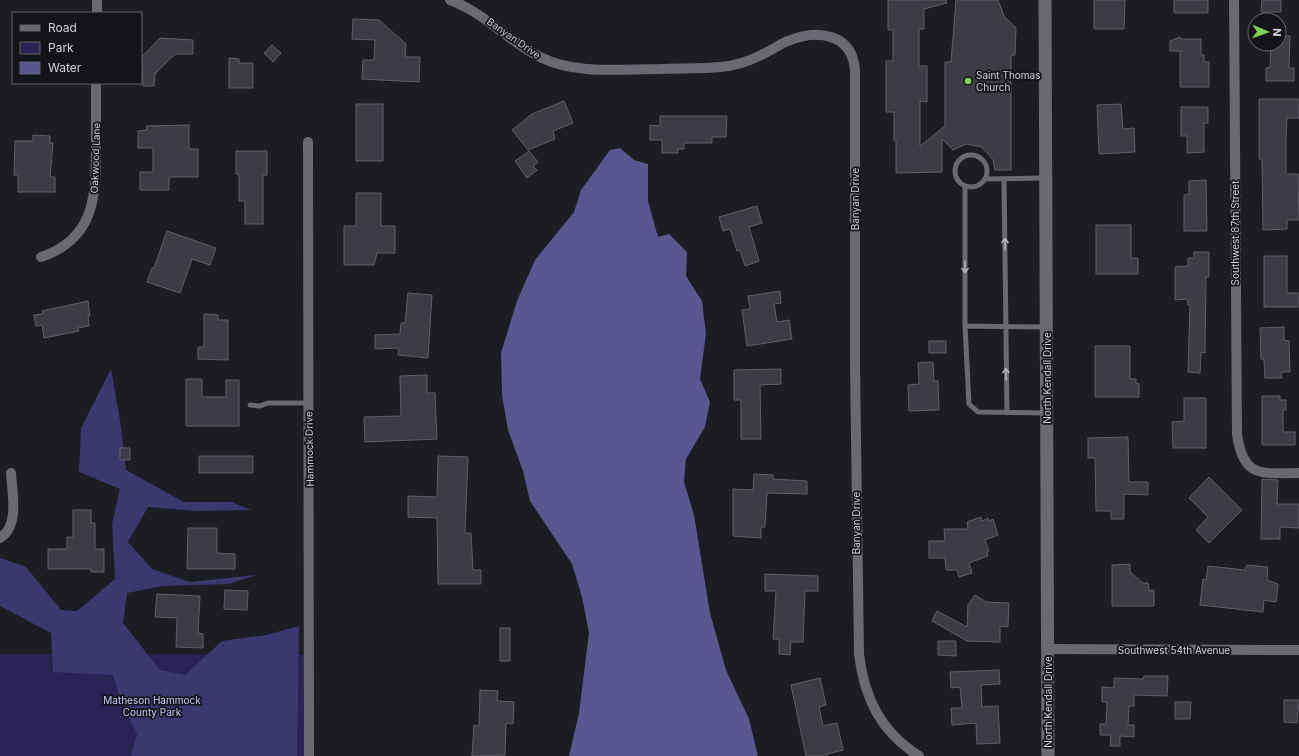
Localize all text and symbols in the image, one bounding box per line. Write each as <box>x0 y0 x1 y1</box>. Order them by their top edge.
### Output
legend <box>12 12 142 84</box>
north arrow <box>1247 12 1287 52</box>
street label: Banyan Drive <box>485 15 543 61</box>
text: Road <box>48 20 77 35</box>
text: N <box>1270 28 1284 37</box>
text: Park <box>48 40 74 55</box>
text: Water <box>48 60 82 75</box>
place label: Saint Thomas Church <box>976 69 1040 93</box>
marker: Saint Thomas Church <box>963 76 973 86</box>
street label: Oakwood Lane <box>88 122 102 194</box>
street label: Banyan Drive <box>849 168 861 230</box>
street label: Southwest 87th Street <box>1229 180 1241 285</box>
one-way arrow <box>1001 238 1009 251</box>
one-way arrow <box>961 260 969 273</box>
street label: North Kendall Drive <box>1041 332 1053 424</box>
one-way arrow <box>1003 368 1010 381</box>
street label: Hammock Drive <box>302 411 316 487</box>
street label: Banyan Drive <box>850 492 862 554</box>
street label: Southwest 54th Avenue <box>1118 644 1230 656</box>
street label: North Kendall Drive <box>1042 656 1054 748</box>
park label: Matheson Hammock County Park <box>103 694 201 718</box>

